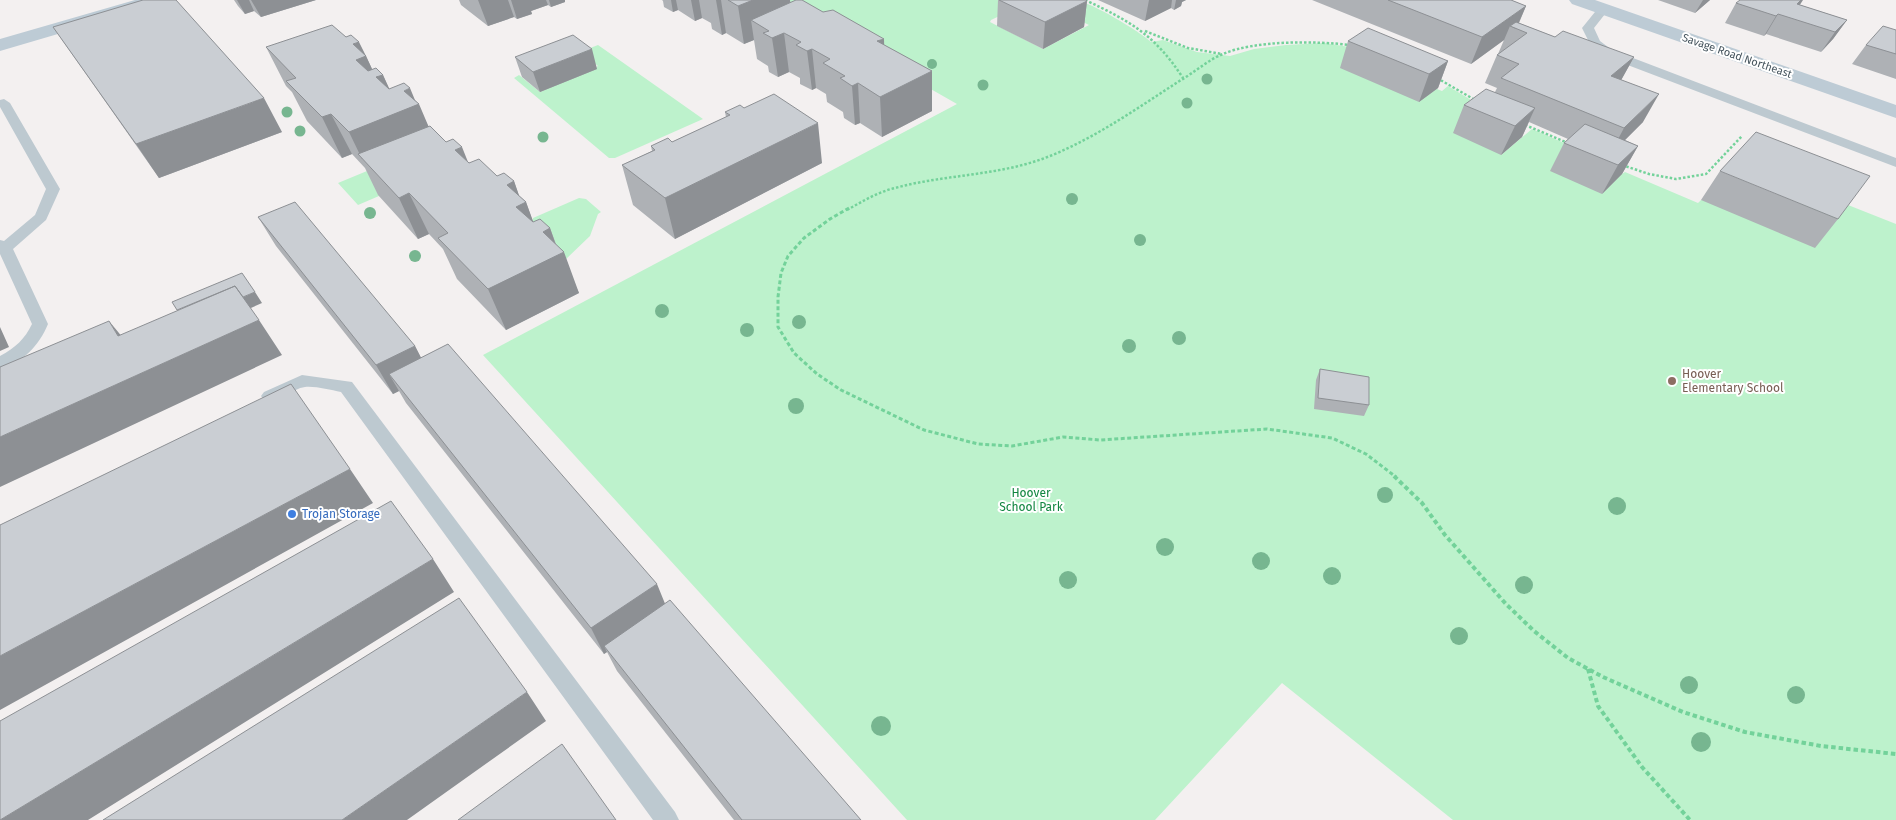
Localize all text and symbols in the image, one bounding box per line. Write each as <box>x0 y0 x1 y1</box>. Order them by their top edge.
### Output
street label: Savage Road Northeast <box>1680 31 1794 81</box>
place label: Hoover Elementary School <box>1682 367 1784 395</box>
marker: Hoover Elementary School <box>1666 375 1678 387</box>
park label: Hoover School Park <box>999 486 1064 514</box>
place label: Trojan Storage <box>302 507 380 521</box>
marker: Trojan Storage <box>286 508 298 520</box>

